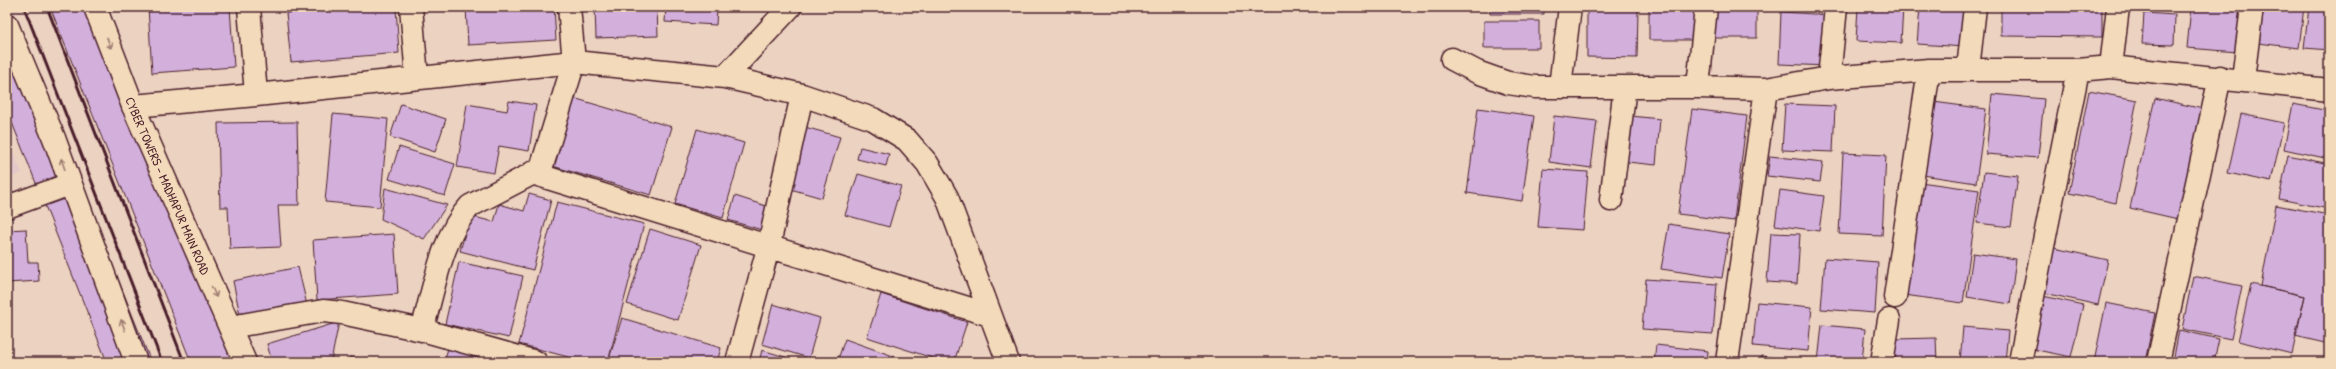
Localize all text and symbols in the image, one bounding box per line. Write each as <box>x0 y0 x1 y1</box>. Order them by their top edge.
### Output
one-way arrow <box>105 37 113 49</box>
street label: CYBER TOWERS - MADHAPUR MAIN ROAD <box>121 94 215 278</box>
one-way arrow <box>59 158 66 171</box>
one-way arrow <box>211 286 219 298</box>
one-way arrow <box>118 320 126 332</box>

